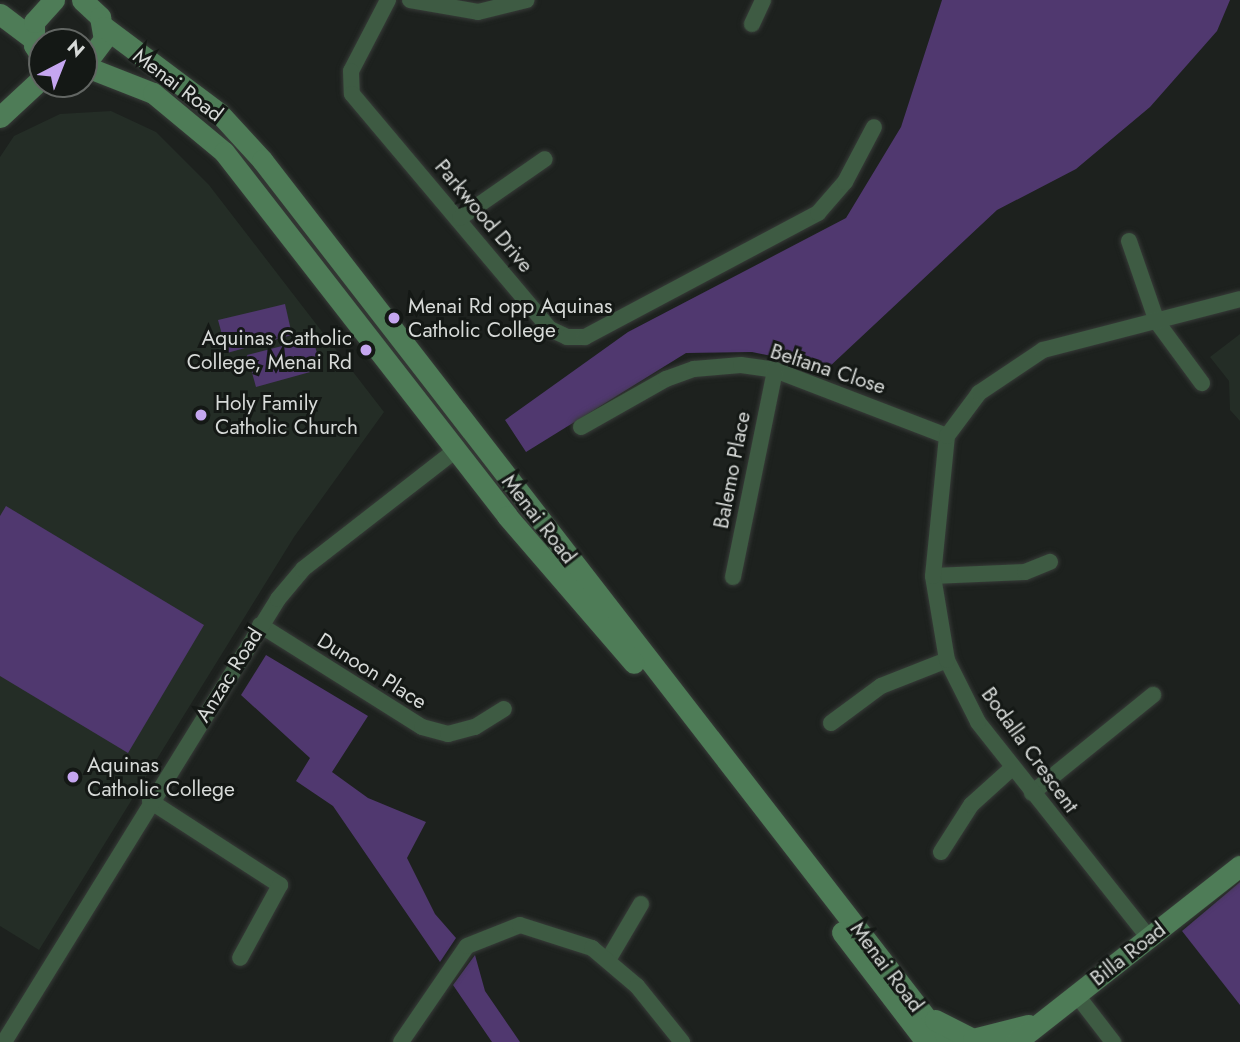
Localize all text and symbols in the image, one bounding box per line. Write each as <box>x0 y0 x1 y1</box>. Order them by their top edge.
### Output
north arrow <box>28 28 98 98</box>
text: N <box>61 33 91 64</box>
street label: Menai Road <box>128 43 228 127</box>
street label: Parkwood Drive <box>429 154 539 278</box>
place label: Menai Rd opp Aquinas Catholic College <box>408 293 612 343</box>
marker: Menai Rd opp Aquinas Catholic College <box>386 310 402 326</box>
place label: Aquinas Catholic College, Menai Rd <box>187 325 352 375</box>
street label: Beltana Close <box>767 338 889 400</box>
marker: Aquinas Catholic College, Menai Rd <box>358 342 374 358</box>
place label: Holy Family Catholic Church <box>215 390 358 440</box>
marker: Holy Family Catholic Church <box>193 407 209 423</box>
street label: Balemo Place <box>708 409 756 531</box>
street label: Menai Road <box>496 469 582 569</box>
street label: Anzac Road <box>190 623 268 727</box>
street label: Dunoon Place <box>313 627 431 715</box>
street label: Bodalla Crescent <box>976 682 1084 818</box>
place label: Aquinas Catholic College <box>87 752 235 802</box>
marker: Aquinas Catholic College <box>65 769 81 785</box>
street label: Menai Road <box>845 917 929 1017</box>
street label: Billa Road <box>1085 917 1171 991</box>

